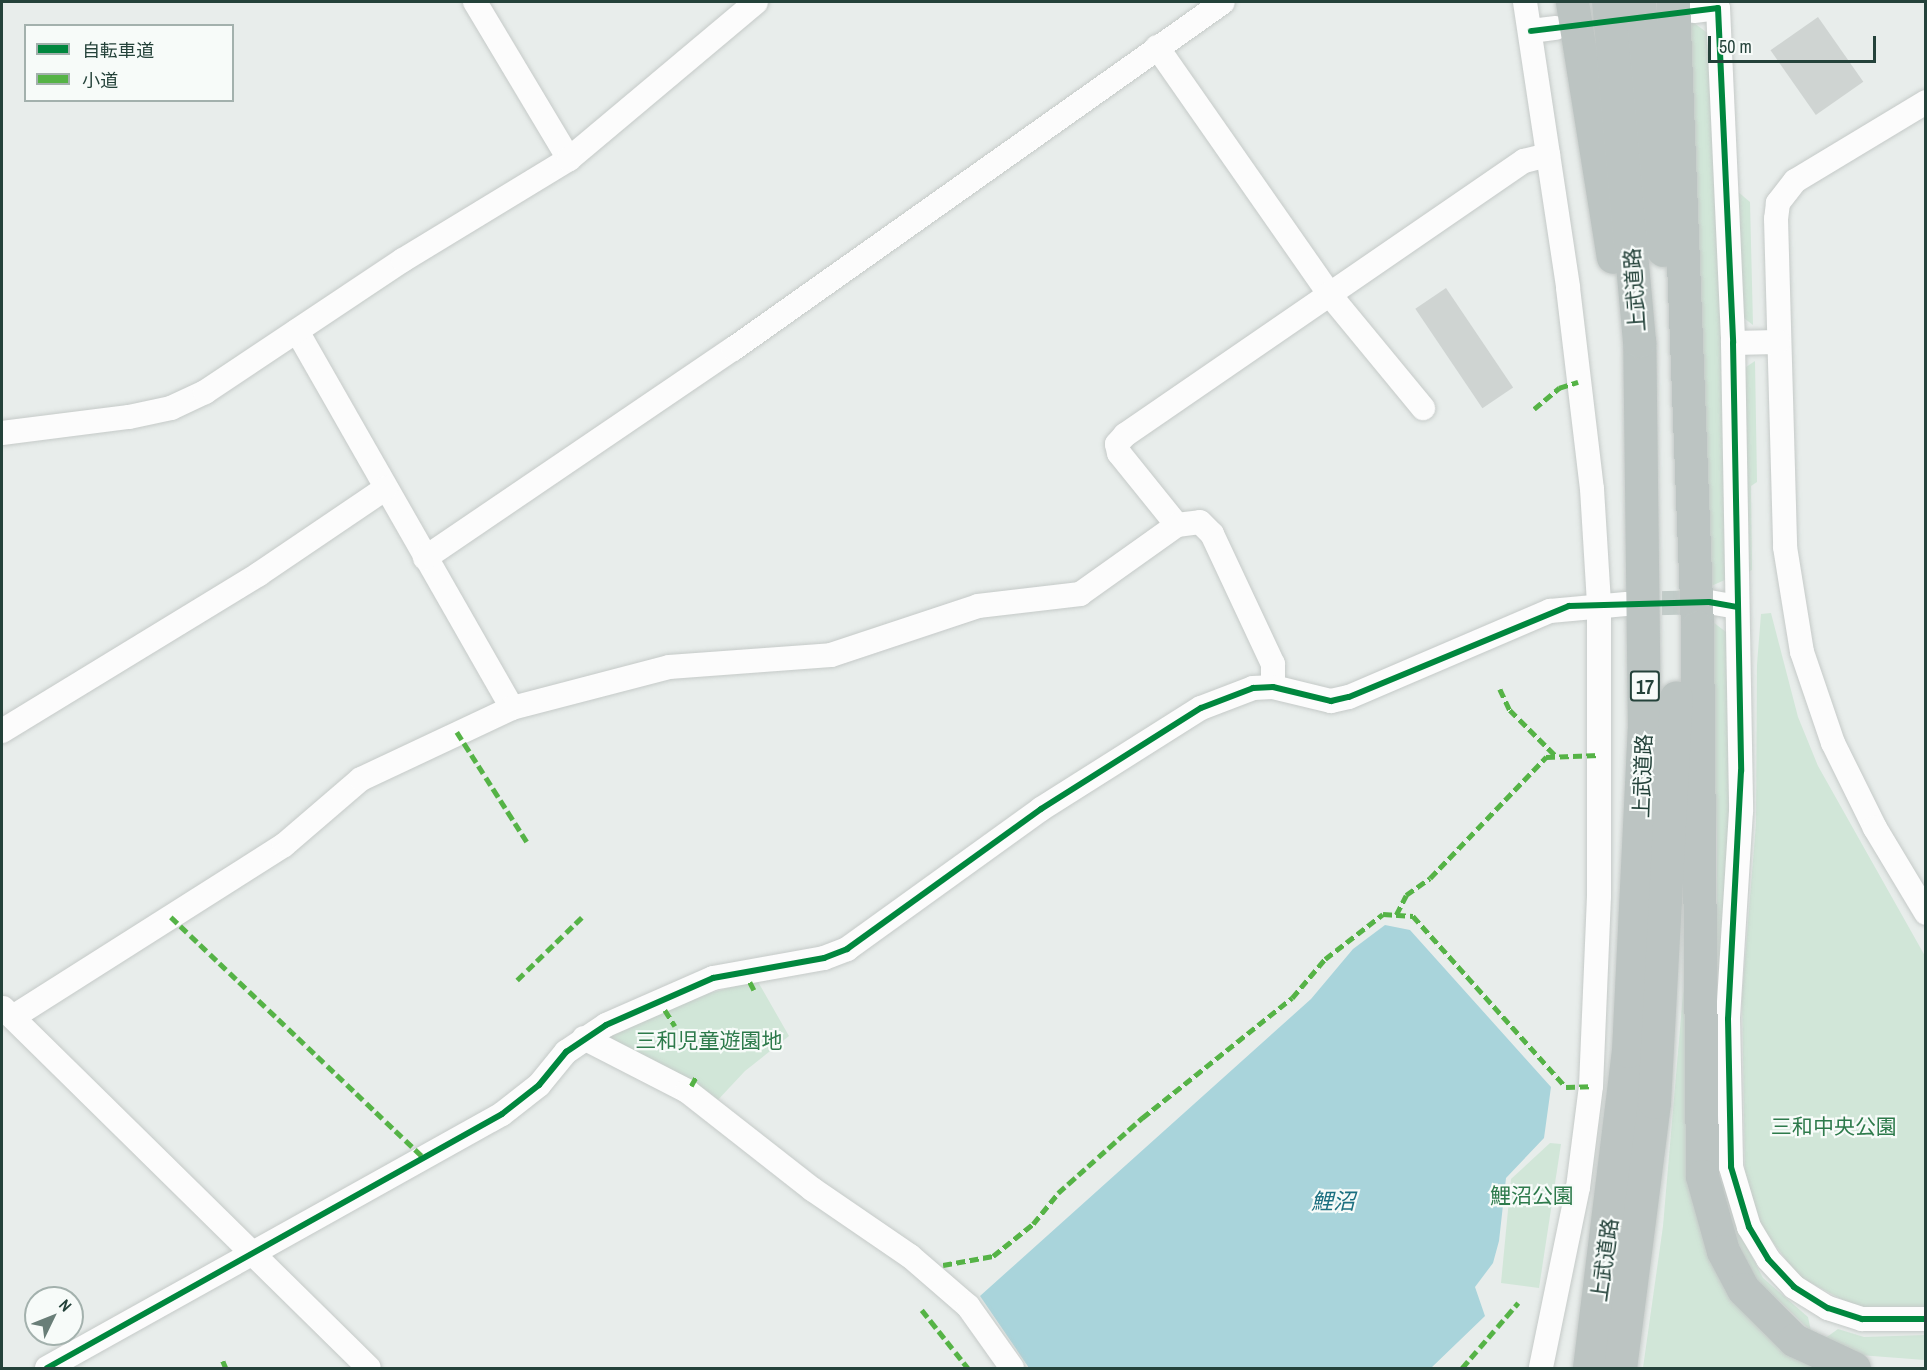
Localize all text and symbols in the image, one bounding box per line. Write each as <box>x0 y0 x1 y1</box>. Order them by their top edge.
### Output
legend <box>24 24 234 102</box>
scale bar <box>1711 24 1879 62</box>
text: 50 m <box>1719 34 1752 59</box>
text: 自転車道 <box>82 38 154 63</box>
text: 小道 <box>82 68 118 93</box>
street label: 上武道路 <box>1620 247 1650 333</box>
road number: 17 <box>1628 669 1662 703</box>
street label: 上武道路 <box>1629 734 1657 818</box>
park label: 三和児童遊園地 <box>636 1028 782 1054</box>
park label: 三和中央公園 <box>1771 1114 1897 1140</box>
park label: 鯉沼公園 <box>1490 1183 1574 1209</box>
water label: 鯉沼 <box>1311 1189 1355 1215</box>
street label: 上武道路 <box>1587 1217 1623 1303</box>
north arrow <box>24 1286 84 1346</box>
text: N <box>54 1294 77 1316</box>

